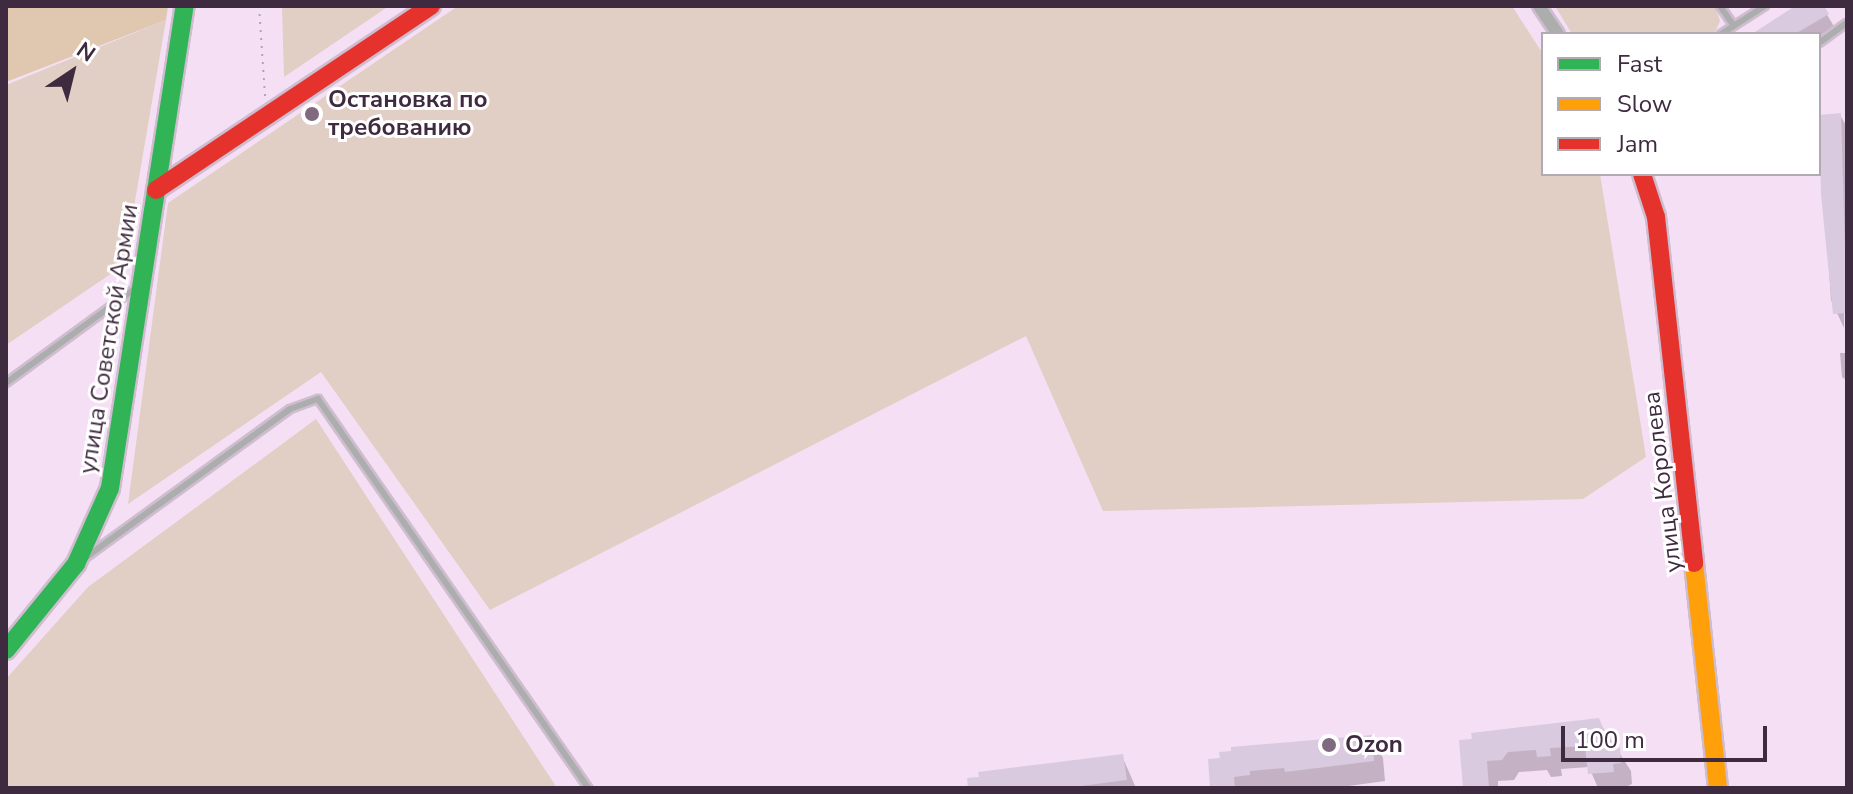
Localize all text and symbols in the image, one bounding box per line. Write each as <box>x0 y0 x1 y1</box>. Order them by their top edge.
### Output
north arrow <box>32 32 112 112</box>
legend <box>1541 32 1821 176</box>
text: N <box>70 35 101 69</box>
text: Fast <box>1617 48 1662 80</box>
place label: Остановка по требованию <box>328 86 488 142</box>
text: Slow <box>1617 88 1672 120</box>
marker: Остановка по требованию <box>303 105 321 123</box>
text: Jam <box>1617 128 1658 160</box>
street label: улица Советской Армии <box>73 202 145 476</box>
street label: улица Королева <box>1638 390 1688 574</box>
scale bar <box>1565 710 1771 760</box>
text: 100 m <box>1575 724 1645 756</box>
place label: Ozon <box>1345 731 1403 759</box>
marker: Ozon <box>1320 736 1338 754</box>

